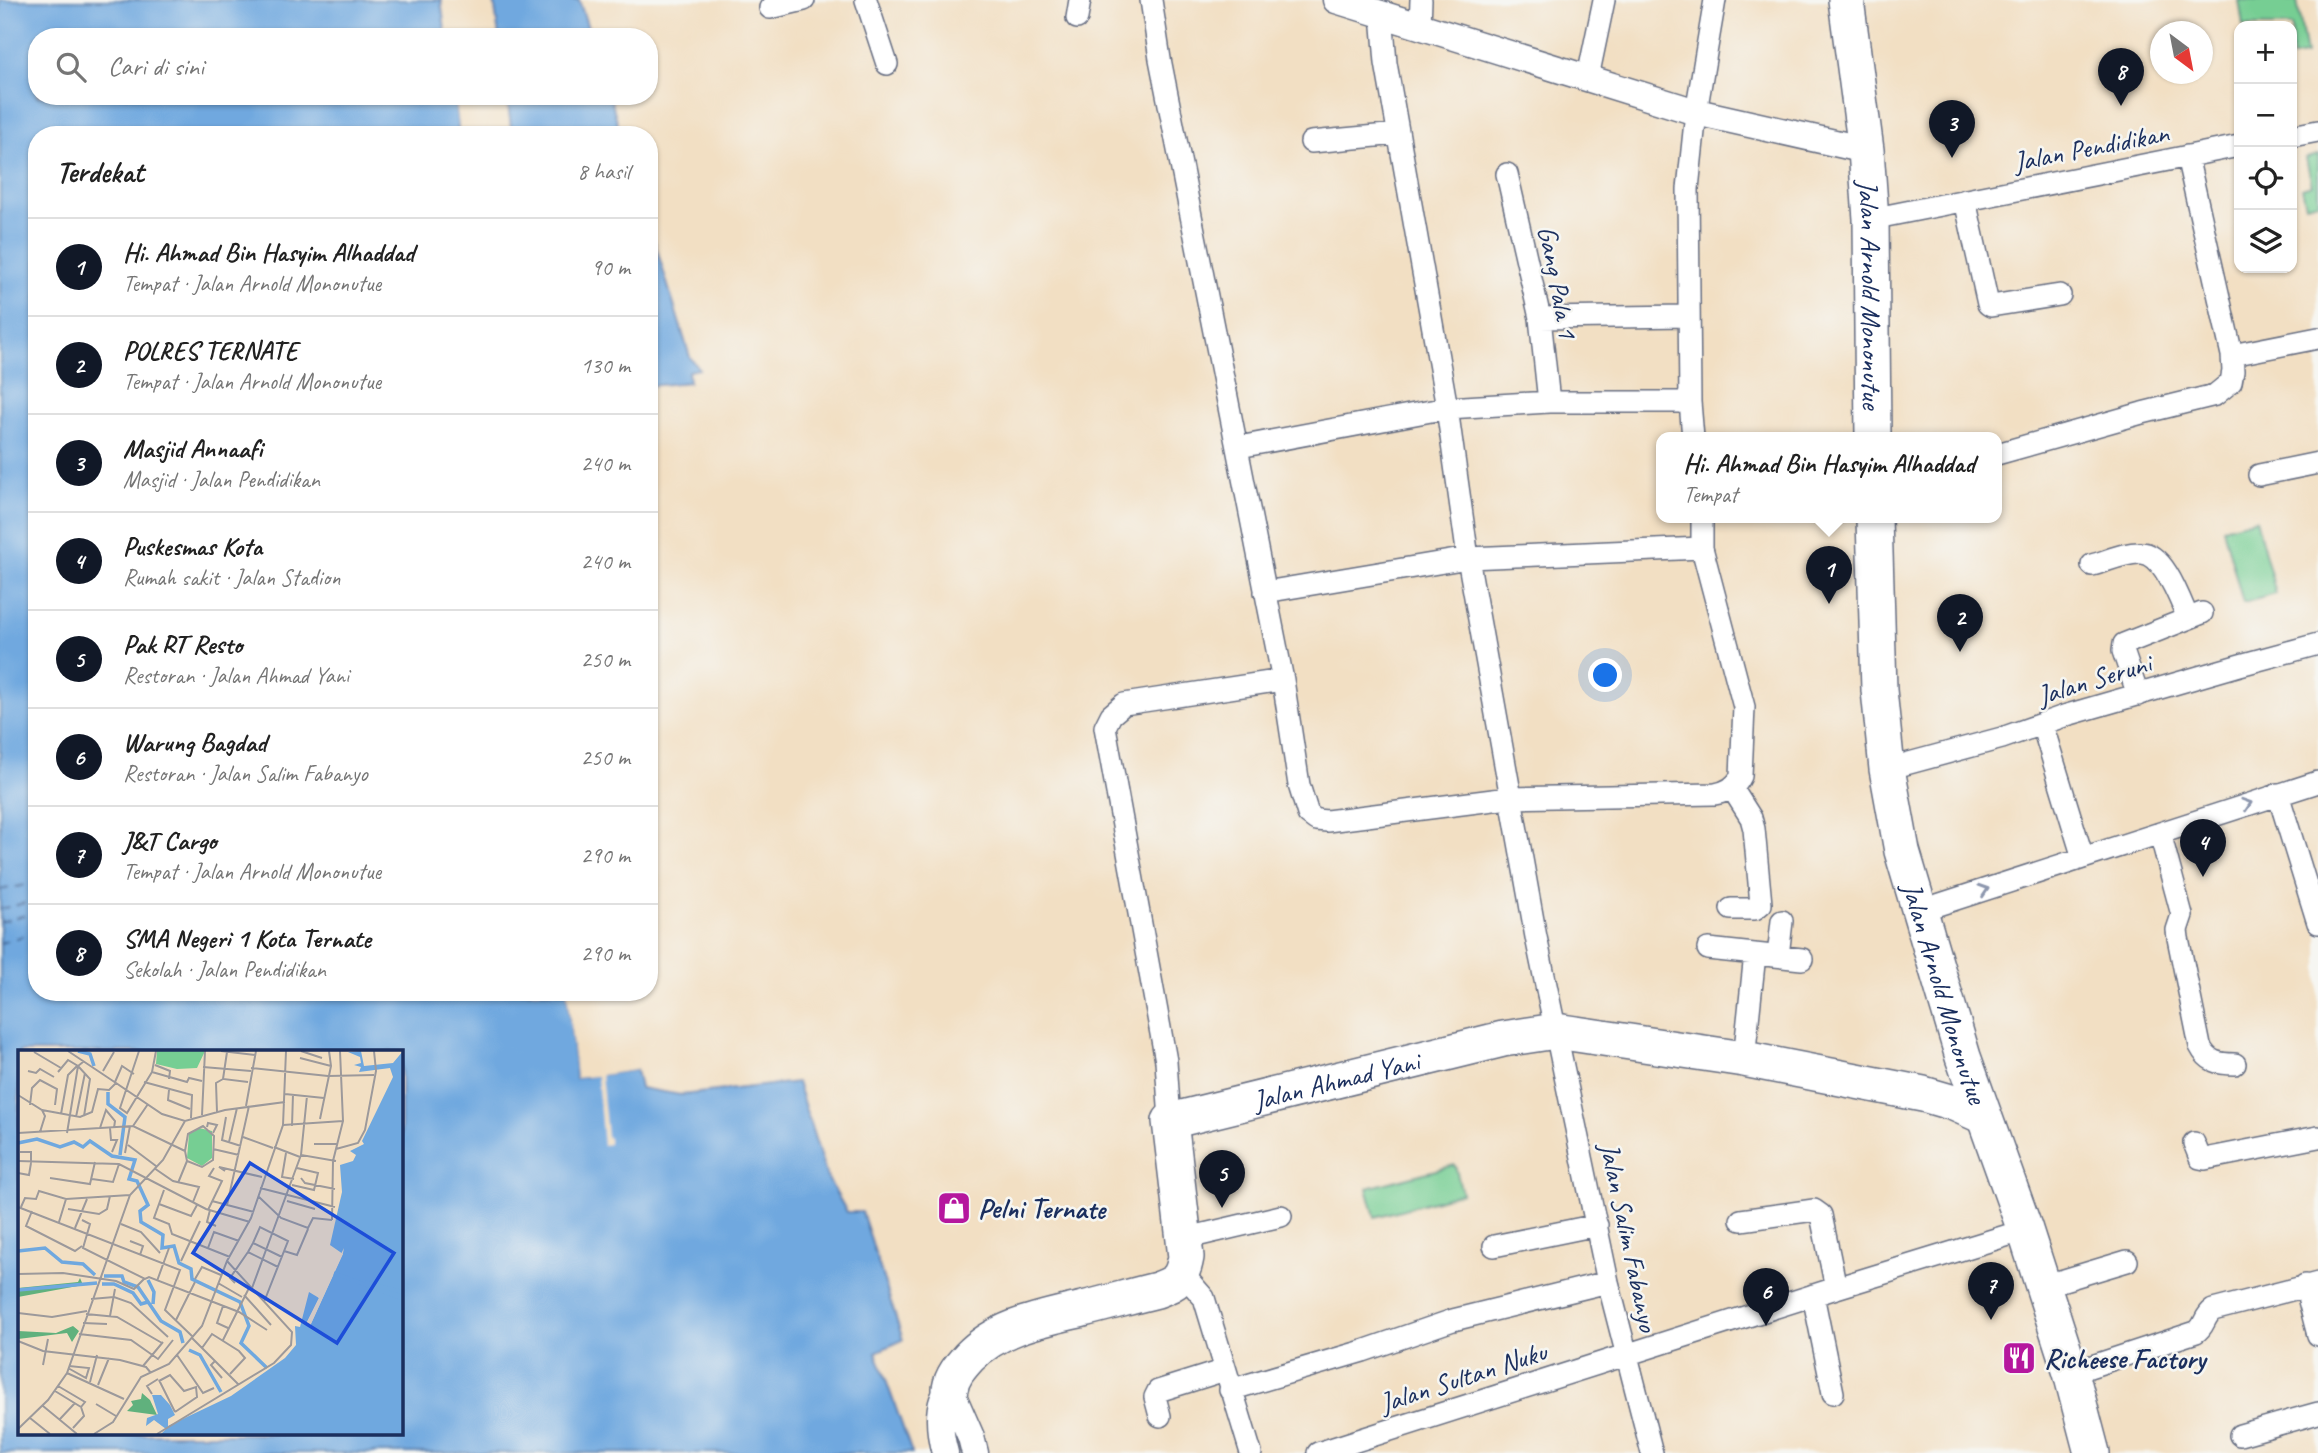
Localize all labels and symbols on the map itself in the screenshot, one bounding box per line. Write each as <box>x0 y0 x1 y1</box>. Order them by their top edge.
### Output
north arrow <box>2150 21 2213 84</box>
pin: 8 <box>2098 48 2144 106</box>
pin: 3 <box>1929 100 1975 158</box>
street label: Jalan Pendidikan <box>2009 115 2173 180</box>
street label: Jalan Arnold Mononutue <box>1851 177 1890 411</box>
street label: Gang Pala 1 <box>1530 223 1586 342</box>
pin: 1 <box>1806 546 1852 604</box>
pin: 2 <box>1937 594 1983 652</box>
street label: Jalan Seruni <box>2031 644 2159 713</box>
your location <box>1588 658 1622 692</box>
one-way arrow <box>2241 798 2253 813</box>
pin: 4 <box>2180 819 2226 877</box>
street label: Jalan Arnold Mononutue <box>1894 876 1996 1110</box>
one-way arrow <box>1978 883 1990 898</box>
street label: Jalan Ahmad Yani <box>1247 1042 1426 1118</box>
inset map <box>18 1050 402 1436</box>
street label: Jalan Salim Fabanyo <box>1591 1137 1667 1337</box>
pin: 5 <box>1199 1150 1245 1208</box>
shop icon: Pelni Ternate <box>935 1189 973 1227</box>
place label: Pelni Ternate <box>978 1191 1108 1226</box>
pin: 7 <box>1968 1262 2014 1320</box>
pin: 6 <box>1743 1268 1789 1326</box>
street label: Jalan Sultan Nuku <box>1373 1333 1552 1421</box>
restaurant icon: Richeese Factory <box>2000 1339 2038 1377</box>
place label: Richeese Factory <box>2044 1341 2208 1376</box>

